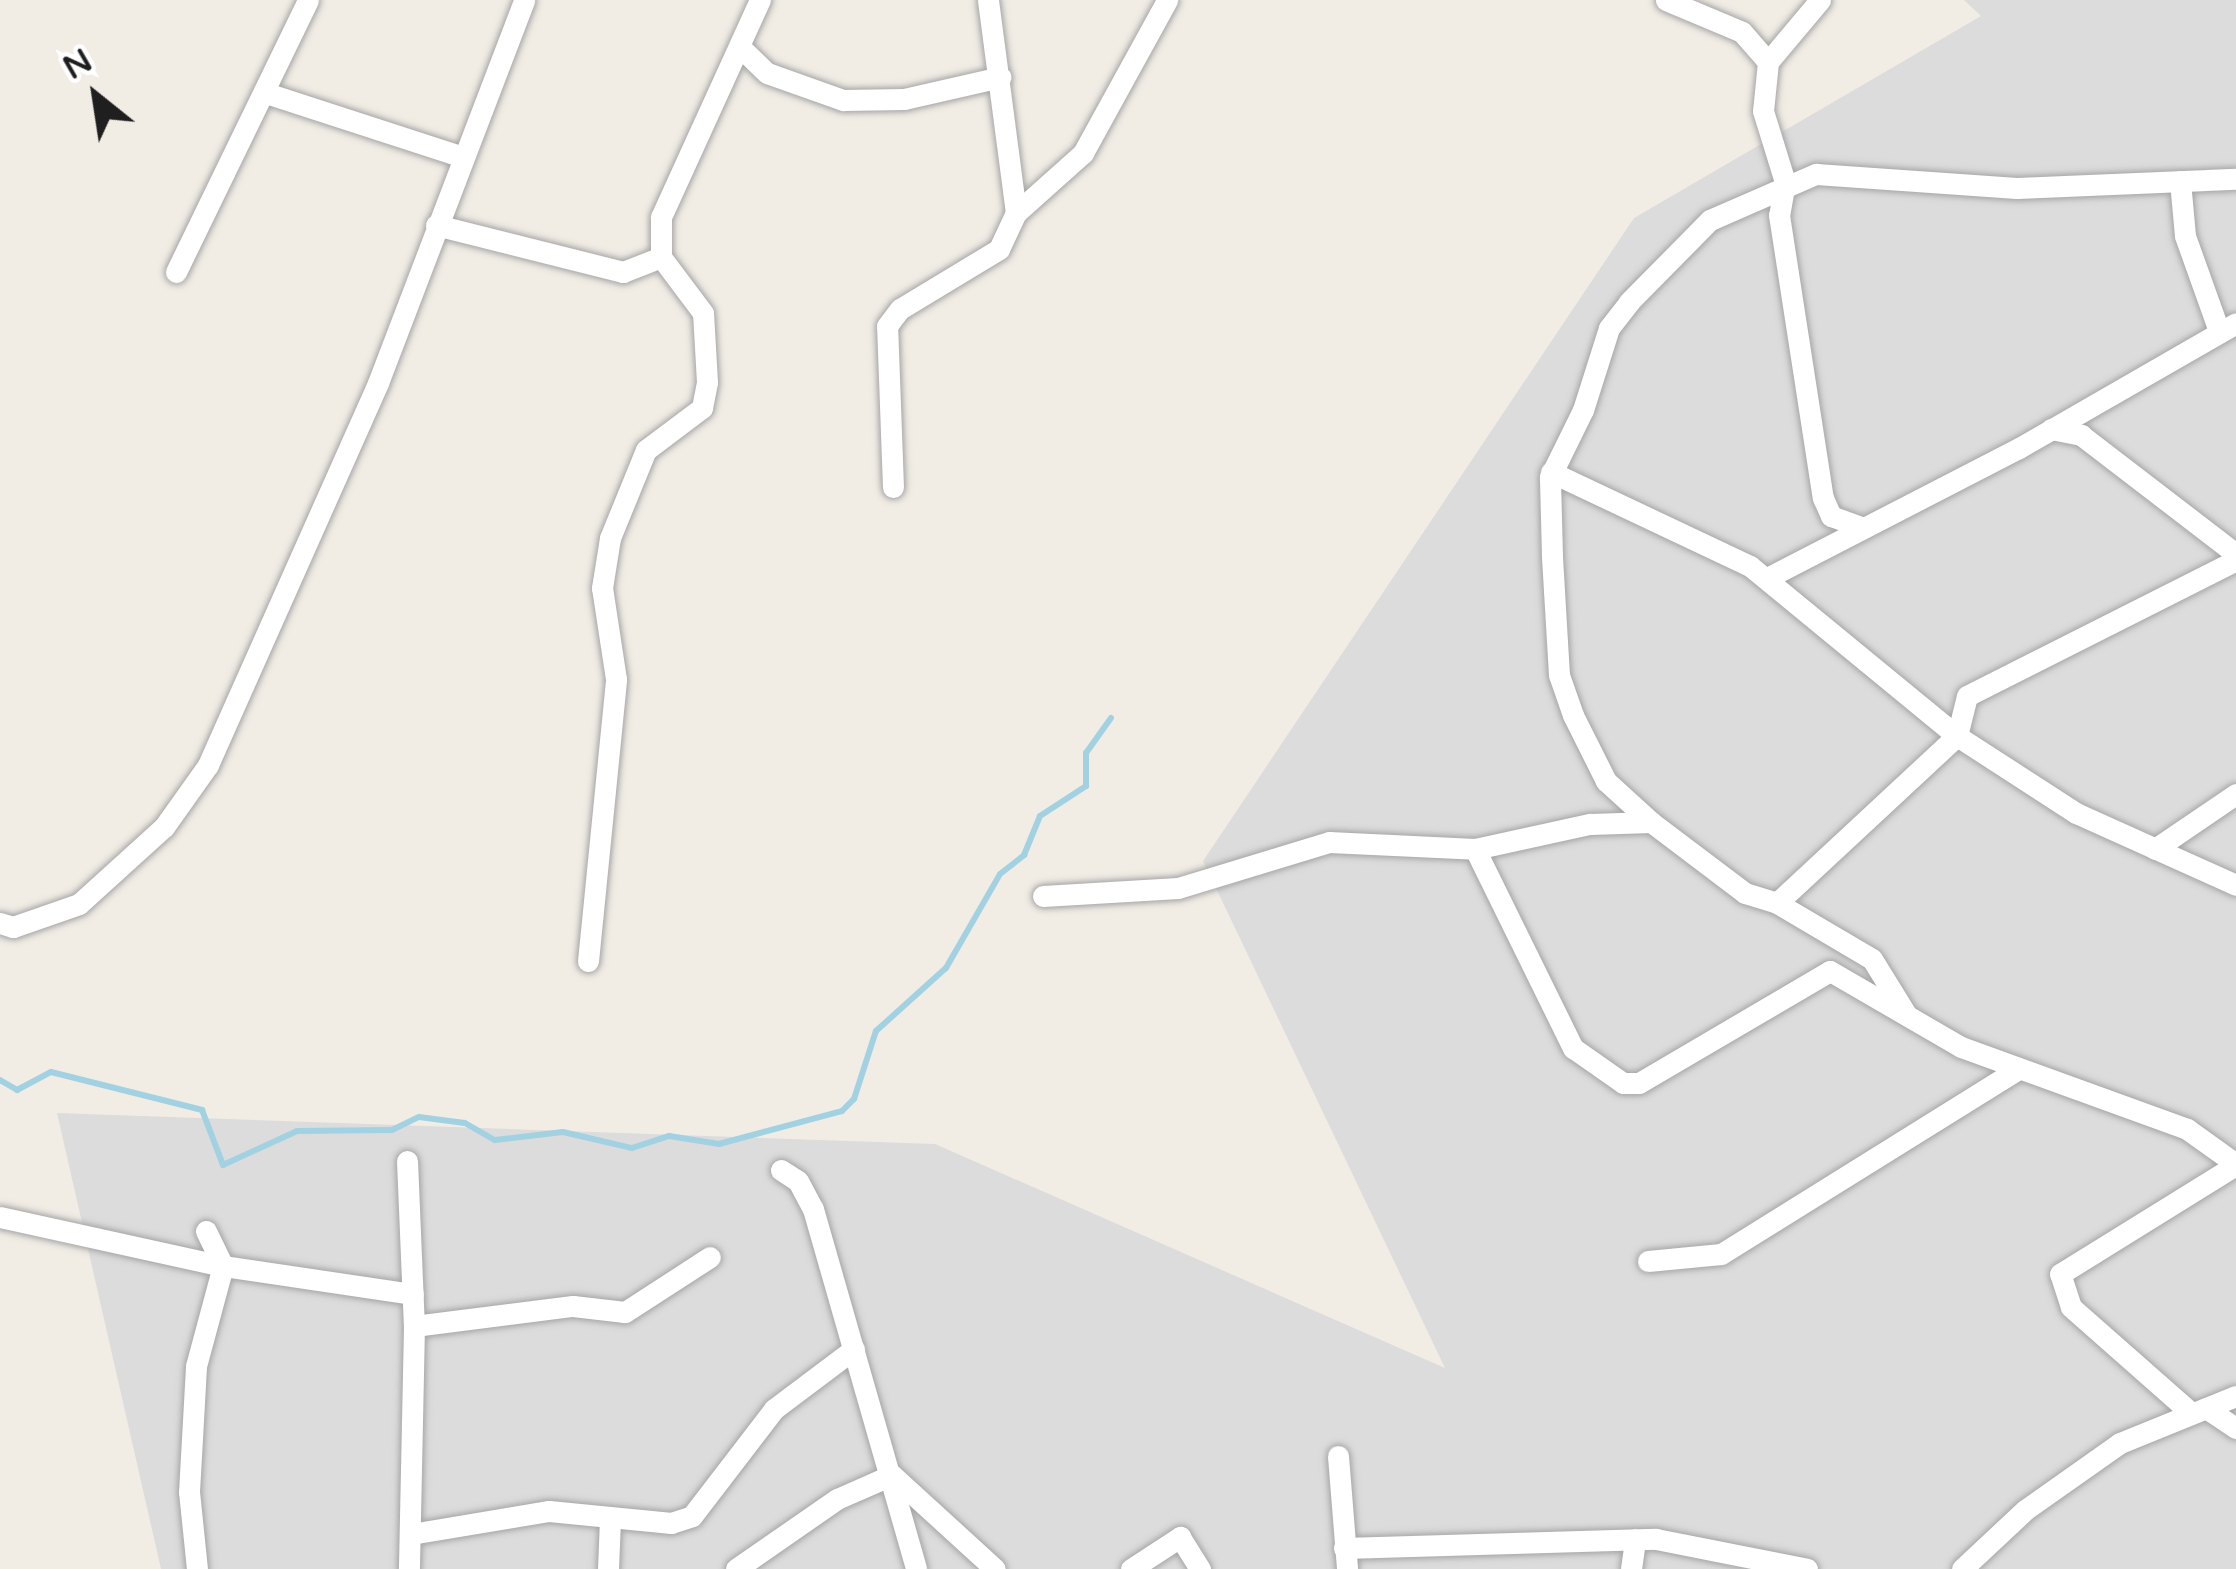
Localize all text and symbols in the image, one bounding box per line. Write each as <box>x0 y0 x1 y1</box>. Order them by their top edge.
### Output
north arrow <box>36 36 156 156</box>
text: N <box>57 41 99 88</box>

